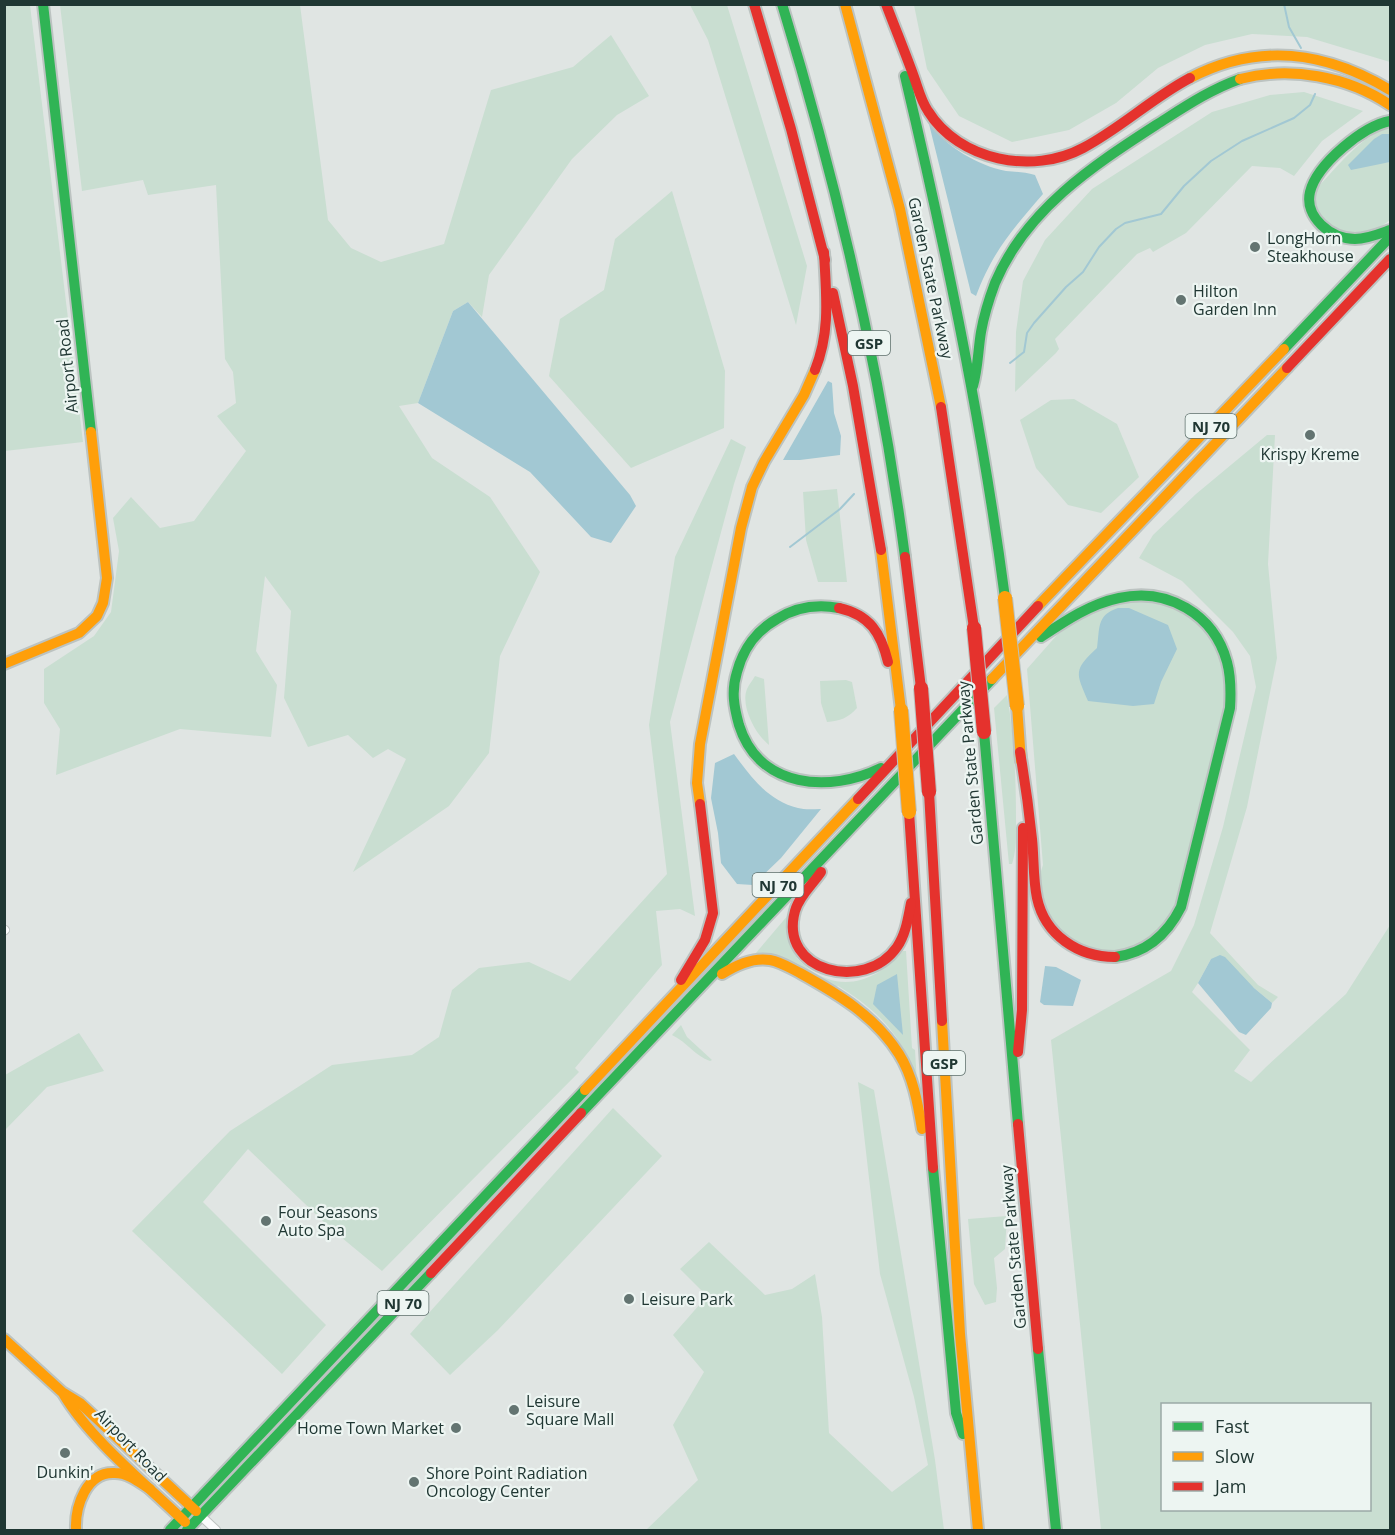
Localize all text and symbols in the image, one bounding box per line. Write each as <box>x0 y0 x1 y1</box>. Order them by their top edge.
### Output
street label: Garden State Parkway <box>903 195 959 362</box>
place label: LongHorn Steakhouse <box>1267 227 1354 267</box>
marker: LongHorn Steakhouse <box>1248 240 1262 254</box>
place label: Hilton Garden Inn <box>1193 280 1277 320</box>
marker: Hilton Garden Inn <box>1174 293 1188 307</box>
street label: Airport Road <box>51 318 83 414</box>
road number: GSP <box>848 331 890 355</box>
road number: NJ 70 <box>1186 414 1236 438</box>
marker: Krispy Kreme <box>1303 428 1317 442</box>
place label: Krispy Kreme <box>1260 443 1360 465</box>
street label: Garden State Parkway <box>952 679 988 846</box>
road number: NJ 70 <box>752 873 804 897</box>
road number: GSP <box>923 1051 965 1075</box>
street label: Garden State Parkway <box>995 1163 1031 1330</box>
place label: Four Seasons Auto Spa <box>278 1201 378 1241</box>
marker: Four Seasons Auto Spa <box>259 1214 273 1228</box>
place label: Leisure Park <box>641 1288 734 1310</box>
road number: NJ 70 <box>378 1291 428 1315</box>
marker: Leisure Park <box>622 1292 636 1306</box>
place label: Leisure Square Mall <box>526 1390 614 1430</box>
street label: Airport Road <box>90 1403 172 1487</box>
marker: Leisure Square Mall <box>507 1403 521 1417</box>
legend <box>1161 1403 1371 1511</box>
text: Fast <box>1215 1414 1249 1438</box>
place label: Home Town Market <box>297 1417 444 1439</box>
marker: Home Town Market <box>449 1421 463 1435</box>
text: Slow <box>1215 1444 1254 1468</box>
marker: Dunkin' <box>58 1446 72 1460</box>
place label: Dunkin' <box>37 1461 94 1483</box>
place label: Shore Point Radiation Oncology Center <box>426 1462 588 1502</box>
text: Jam <box>1213 1474 1247 1498</box>
marker: Shore Point Radiation Oncology Center <box>407 1475 421 1489</box>

